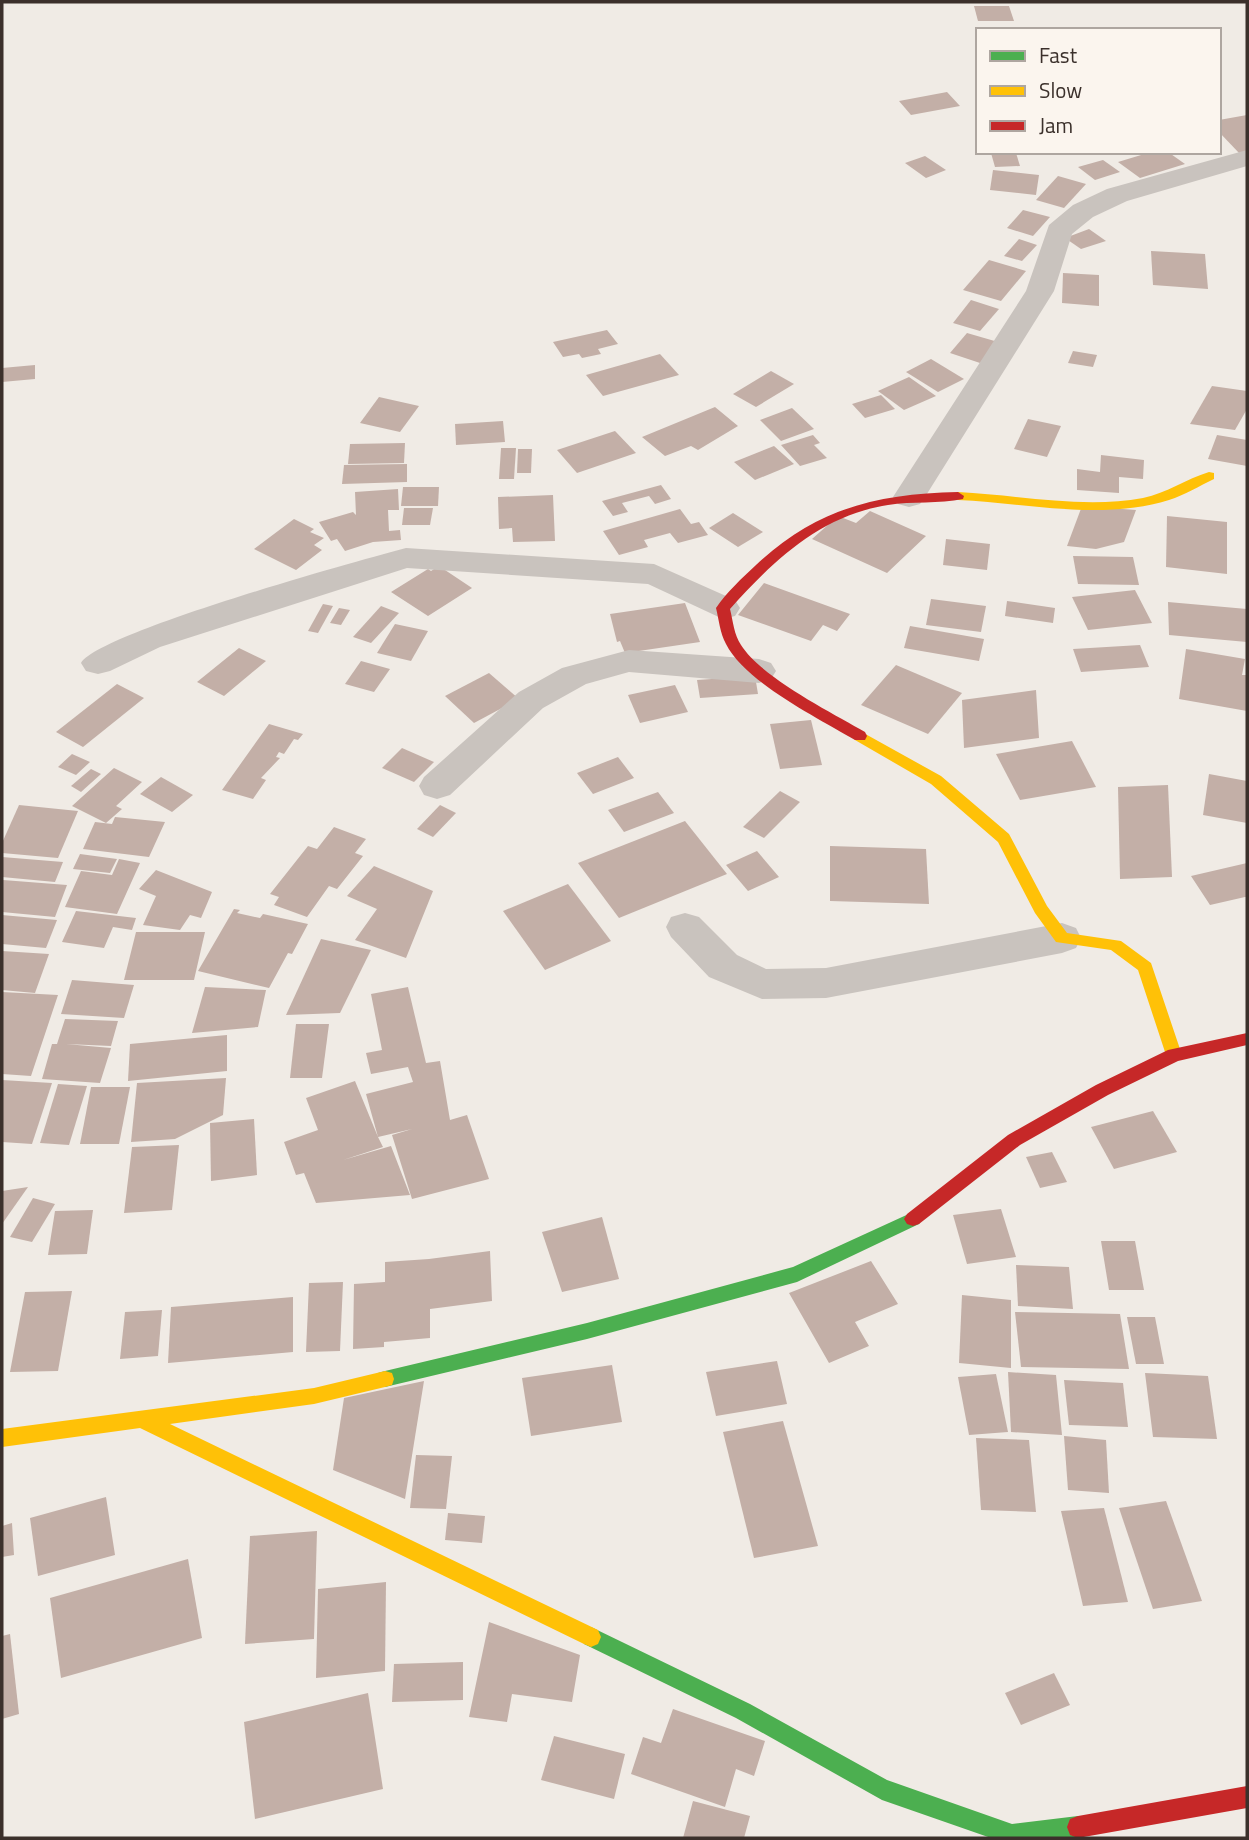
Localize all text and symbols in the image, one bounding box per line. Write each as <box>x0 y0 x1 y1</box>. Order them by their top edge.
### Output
legend <box>976 28 1221 154</box>
text: Fast <box>1039 39 1078 71</box>
text: Slow <box>1039 74 1082 106</box>
text: Jam <box>1039 109 1073 141</box>

